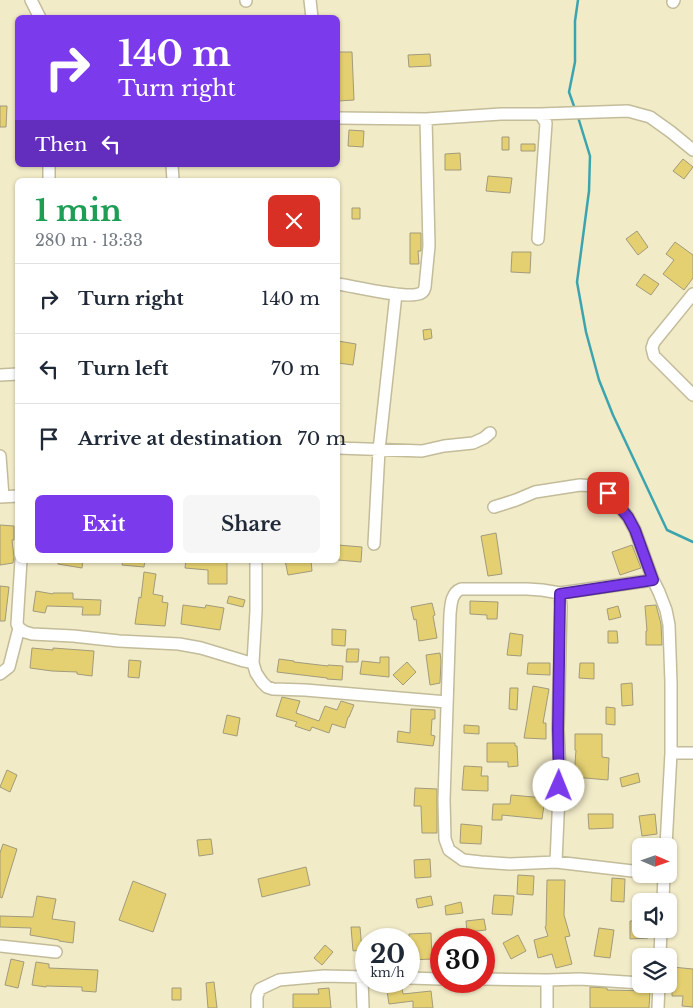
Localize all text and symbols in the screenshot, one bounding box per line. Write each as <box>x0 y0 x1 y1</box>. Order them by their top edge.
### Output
text: 140 m <box>118 32 231 75</box>
icon: right <box>35 35 100 100</box>
text: Turn right <box>118 75 236 102</box>
icon: left <box>97 130 125 158</box>
text: Then <box>35 133 87 156</box>
text: 1 min <box>35 192 122 229</box>
button: close <box>268 195 320 247</box>
text: 280 m · 13:33 <box>35 230 143 250</box>
icon: right <box>35 285 63 313</box>
text: Turn right <box>78 287 184 310</box>
text: 140 m <box>261 287 320 310</box>
icon: left <box>35 355 63 383</box>
text: Turn left <box>78 357 169 380</box>
text: 70 m <box>271 357 320 380</box>
icon: arrive <box>35 425 63 453</box>
text: Arrive at destination <box>78 427 282 450</box>
text: 70 m <box>297 427 346 450</box>
pin <box>587 472 629 514</box>
icon: arrive <box>594 479 622 507</box>
button: Exit <box>35 495 173 553</box>
button: Share <box>183 495 320 553</box>
position arrow <box>532 759 584 811</box>
north arrow <box>632 838 678 882</box>
map controls <box>632 838 677 993</box>
button: sound <box>632 893 677 938</box>
speed limit sign: 30 <box>430 928 495 993</box>
text: 20 <box>370 939 405 970</box>
button: layers <box>632 948 677 993</box>
text: km/h <box>370 965 405 980</box>

